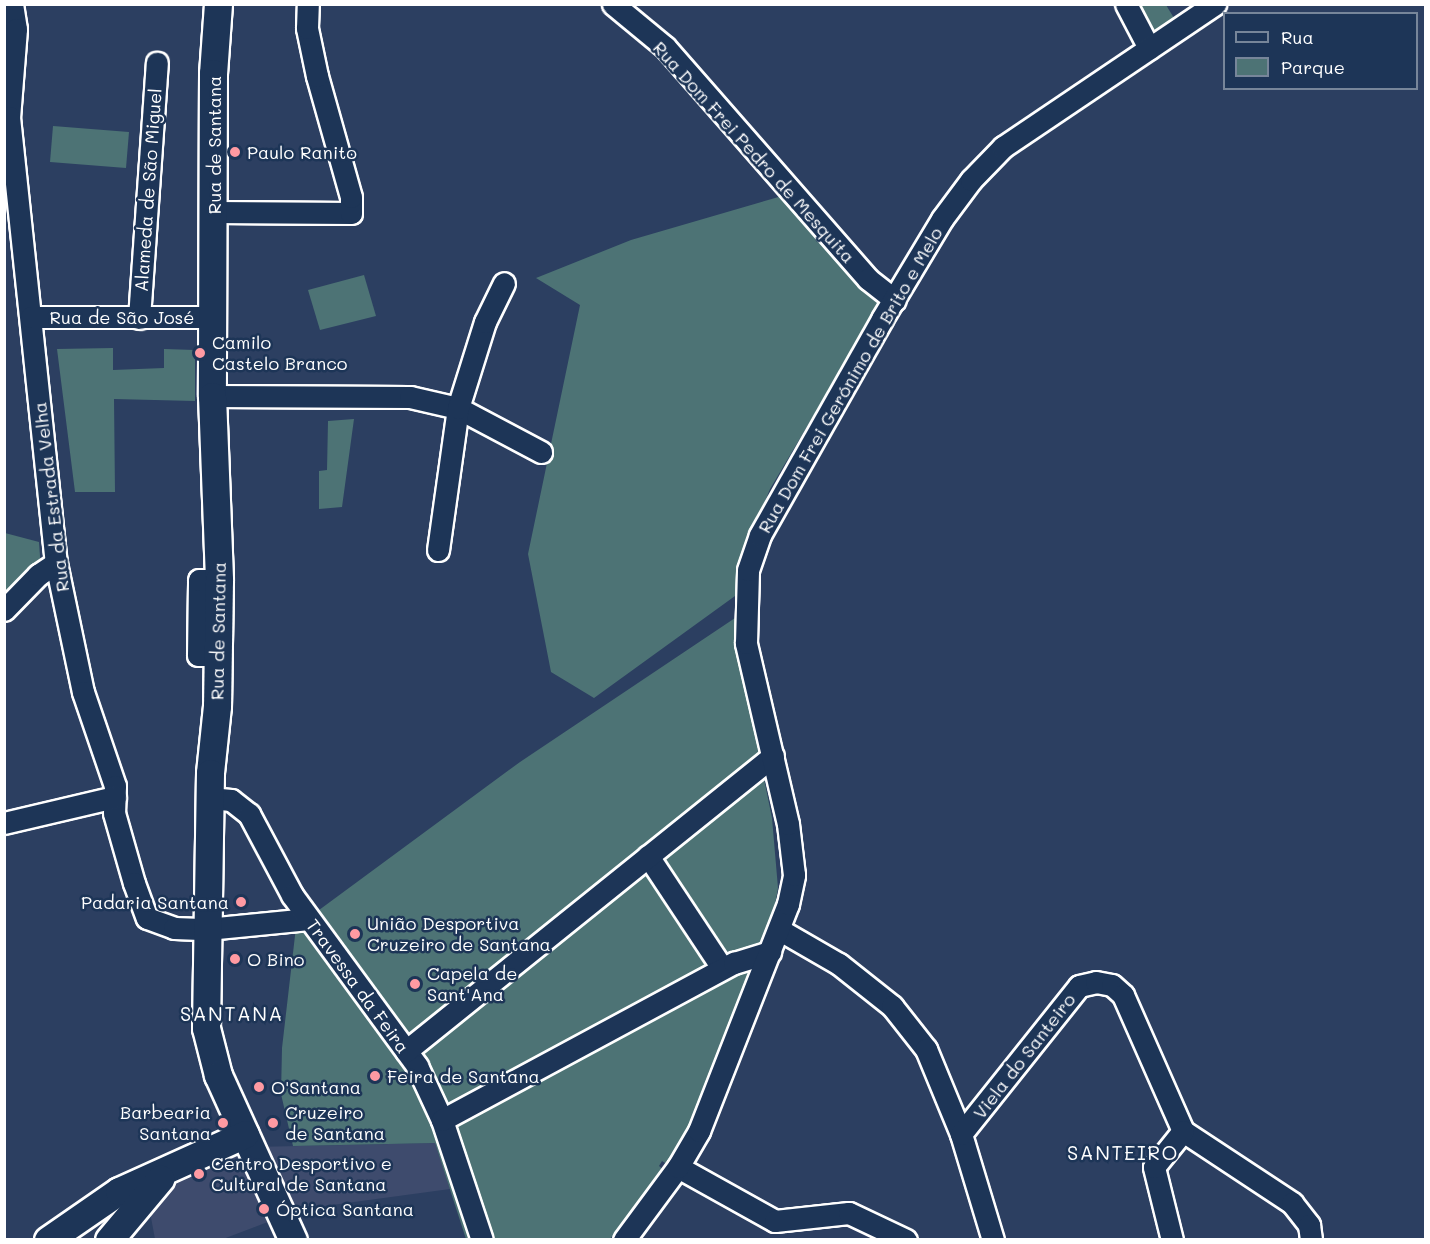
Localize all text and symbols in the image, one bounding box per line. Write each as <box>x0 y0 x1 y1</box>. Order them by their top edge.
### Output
legend <box>1223 12 1418 90</box>
text: Rua <box>1281 25 1314 49</box>
street label: Rua Dom Frei Pedro de Mesquita <box>649 37 859 267</box>
text: Parque <box>1281 55 1345 79</box>
street label: Rua de Santana <box>203 76 225 214</box>
street label: Alameda de São Miguel <box>130 88 166 292</box>
place label: Paulo Ranito <box>247 141 357 163</box>
marker: Paulo Ranito <box>228 145 242 159</box>
street label: Rua Dom Frei Gerónimo de Brito e Melo <box>753 223 947 537</box>
street label: Rua de São José <box>50 306 194 328</box>
place label: Camilo Castelo Branco <box>212 332 347 374</box>
marker: Camilo Castelo Branco <box>193 346 207 360</box>
street label: Rua da Estrada Velha <box>29 401 73 593</box>
street label: Rua de Santana <box>206 562 230 700</box>
place label: Padaria Santana <box>81 891 229 913</box>
marker: Padaria Santana <box>234 895 248 909</box>
place label: União Desportiva Cruzeiro de Santana <box>367 913 551 956</box>
street label: Travessa da Feira <box>302 915 414 1057</box>
marker: União Desportiva Cruzeiro de Santana <box>348 927 362 941</box>
place label: O Bino <box>247 948 304 970</box>
marker: O Bino <box>228 952 242 966</box>
place label: Capela de Sant'Ana <box>427 963 517 1006</box>
marker: Capela de Sant'Ana <box>408 977 422 991</box>
street label: Viela do Santeiro <box>968 989 1080 1123</box>
district label: SANTANA <box>180 1001 284 1025</box>
place label: Feira de Santana <box>387 1065 540 1087</box>
marker: Feira de Santana <box>368 1069 382 1083</box>
place label: O'Santana <box>271 1076 361 1098</box>
marker: O'Santana <box>252 1080 266 1094</box>
place label: Barbearia Santana <box>120 1102 211 1144</box>
place label: Cruzeiro de Santana <box>285 1102 385 1144</box>
marker: Barbearia Santana <box>216 1116 230 1130</box>
marker: Cruzeiro de Santana <box>266 1116 280 1130</box>
district label: SANTEIRO <box>1067 1140 1179 1164</box>
place label: Centro Desportivo e Cultural de Santana <box>211 1153 392 1196</box>
marker: Centro Desportivo e Cultural de Santana <box>192 1167 206 1181</box>
place label: Óptica Santana <box>276 1198 414 1220</box>
marker: Óptica Santana <box>257 1202 271 1216</box>

